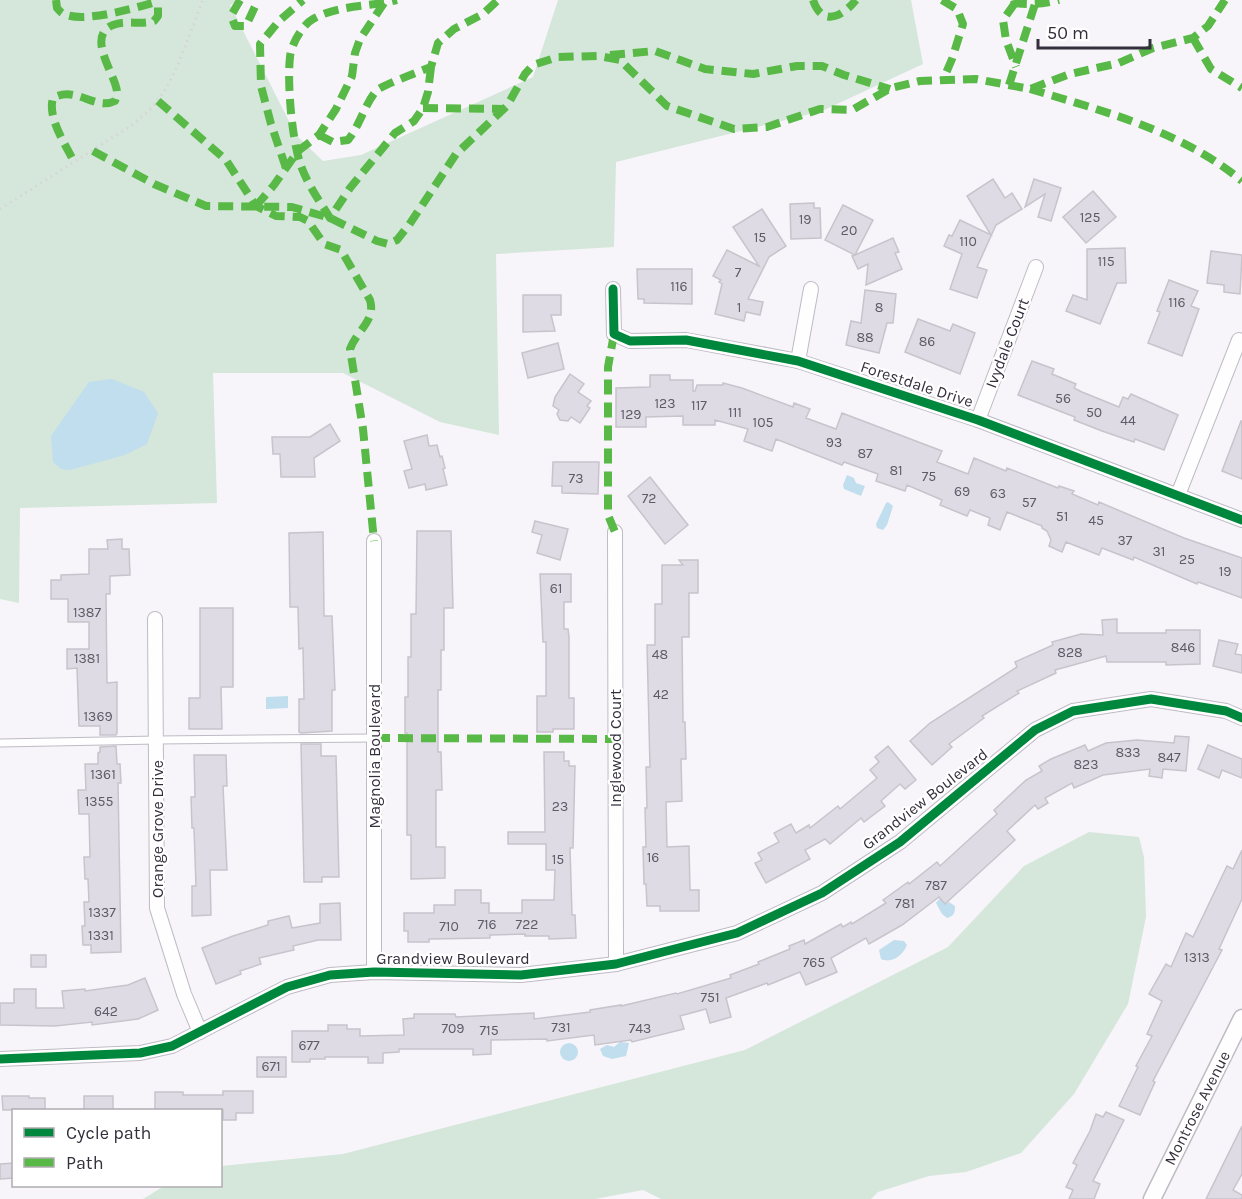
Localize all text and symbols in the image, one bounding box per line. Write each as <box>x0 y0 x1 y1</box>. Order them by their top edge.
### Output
scale bar <box>1038 12 1150 50</box>
text: 50 m <box>1047 22 1089 44</box>
house number: 125 <box>1080 209 1100 226</box>
house number: 19 <box>799 211 811 228</box>
house number: 20 <box>841 222 857 239</box>
house number: 15 <box>754 229 766 246</box>
house number: 110 <box>959 233 977 250</box>
house number: 115 <box>1097 253 1115 270</box>
house number: 7 <box>735 264 742 281</box>
house number: 116 <box>670 278 688 295</box>
house number: 116 <box>1168 294 1186 311</box>
street label: Ivydale Court <box>981 295 1033 391</box>
house number: 1 <box>737 299 741 316</box>
house number: 8 <box>875 299 883 316</box>
house number: 88 <box>856 329 874 346</box>
house number: 86 <box>919 333 935 350</box>
street label: Forestdale Drive <box>858 357 976 411</box>
house number: 56 <box>1055 390 1071 407</box>
house number: 123 <box>654 395 676 412</box>
house number: 117 <box>691 397 707 414</box>
house number: 111 <box>728 404 742 421</box>
house number: 50 <box>1086 404 1102 421</box>
house number: 129 <box>621 406 641 423</box>
house number: 44 <box>1120 412 1136 429</box>
house number: 105 <box>753 414 774 431</box>
house number: 93 <box>826 434 842 451</box>
house number: 87 <box>857 445 873 462</box>
house number: 81 <box>889 462 903 479</box>
house number: 75 <box>922 468 936 485</box>
house number: 73 <box>569 470 583 487</box>
house number: 69 <box>954 483 970 500</box>
house number: 63 <box>990 485 1006 502</box>
house number: 72 <box>642 490 656 507</box>
house number: 57 <box>1022 494 1037 511</box>
house number: 51 <box>1056 508 1068 525</box>
house number: 45 <box>1088 512 1104 529</box>
house number: 37 <box>1118 532 1133 549</box>
house number: 31 <box>1153 543 1165 560</box>
house number: 25 <box>1179 551 1195 568</box>
house number: 19 <box>1219 563 1231 580</box>
house number: 61 <box>550 580 562 597</box>
house number: 1387 <box>73 604 101 621</box>
house number: 846 <box>1171 639 1195 656</box>
house number: 828 <box>1057 644 1083 661</box>
house number: 48 <box>652 646 668 663</box>
house number: 1381 <box>74 650 100 667</box>
street label: Magnolia Boulevard <box>365 684 384 828</box>
house number: 42 <box>653 686 669 703</box>
street label: Inglewood Court <box>606 689 625 807</box>
house number: 1369 <box>83 708 113 725</box>
street label: Grandview Boulevard <box>859 744 991 854</box>
house number: 833 <box>1115 744 1141 761</box>
house number: 847 <box>1158 749 1181 766</box>
house number: 823 <box>1074 756 1098 773</box>
street label: Orange Grove Drive <box>148 760 167 898</box>
house number: 1361 <box>90 766 116 783</box>
house number: 1355 <box>85 793 113 810</box>
house number: 23 <box>552 798 568 815</box>
house number: 16 <box>647 849 659 866</box>
house number: 15 <box>552 851 564 868</box>
house number: 787 <box>925 877 947 894</box>
house number: 781 <box>895 895 915 912</box>
house number: 1337 <box>88 904 116 921</box>
house number: 716 <box>477 916 497 933</box>
house number: 722 <box>516 916 538 933</box>
house number: 710 <box>439 918 459 935</box>
house number: 1331 <box>88 927 114 944</box>
street label: Grandview Boulevard <box>376 949 530 968</box>
house number: 1313 <box>1184 949 1210 966</box>
house number: 765 <box>803 954 825 971</box>
house number: 751 <box>700 989 720 1006</box>
house number: 642 <box>94 1003 118 1020</box>
house number: 731 <box>551 1019 571 1036</box>
house number: 709 <box>441 1020 465 1037</box>
house number: 743 <box>629 1020 651 1037</box>
house number: 715 <box>479 1022 499 1039</box>
house number: 677 <box>298 1037 320 1054</box>
street label: Montrose Avenue <box>1160 1048 1234 1168</box>
house number: 671 <box>261 1058 281 1075</box>
legend <box>12 1109 222 1187</box>
text: Cycle path <box>66 1122 151 1144</box>
text: Path <box>66 1152 104 1174</box>

